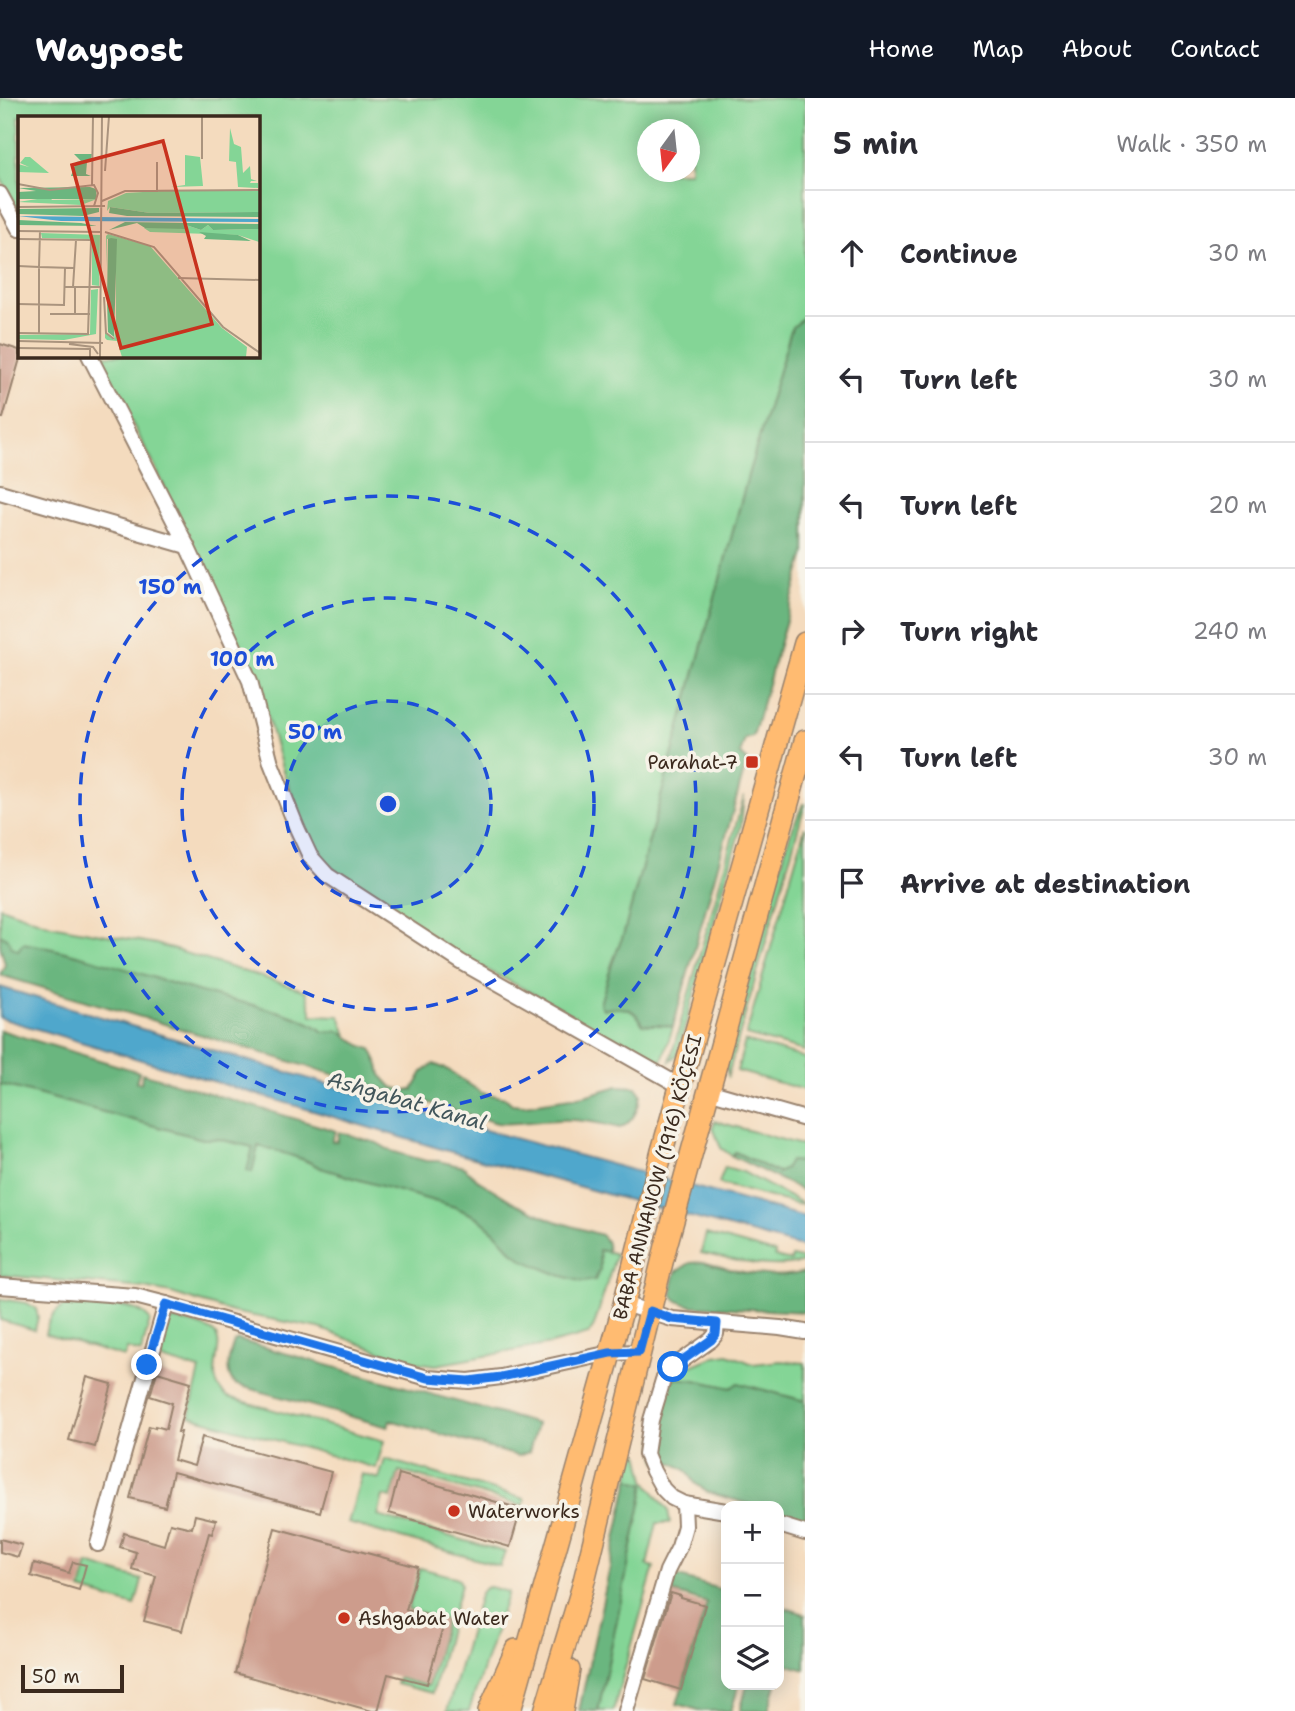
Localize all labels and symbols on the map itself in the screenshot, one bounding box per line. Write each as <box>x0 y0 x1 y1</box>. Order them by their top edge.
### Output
inset map <box>18 116 259 357</box>
north arrow <box>637 119 700 182</box>
text: 150 m <box>138 573 202 601</box>
text: 100 m <box>210 645 274 673</box>
text: 50 m <box>288 718 342 746</box>
place label: Parahat-7 <box>647 750 738 775</box>
marker: Parahat-7 <box>744 754 760 770</box>
centre of rings <box>376 792 400 816</box>
street label: BABA ANNANOW (1916) KÖÇESI <box>607 1032 708 1322</box>
water label: Ashgabat Kanal <box>324 1065 490 1137</box>
route end <box>131 1349 162 1380</box>
route start <box>657 1351 688 1382</box>
place label: Waterworks <box>468 1499 580 1524</box>
marker: Waterworks <box>446 1503 462 1519</box>
place label: Ashgabat Water <box>358 1606 509 1631</box>
marker: Ashgabat Water <box>336 1610 352 1626</box>
scale bar <box>21 1662 124 1694</box>

